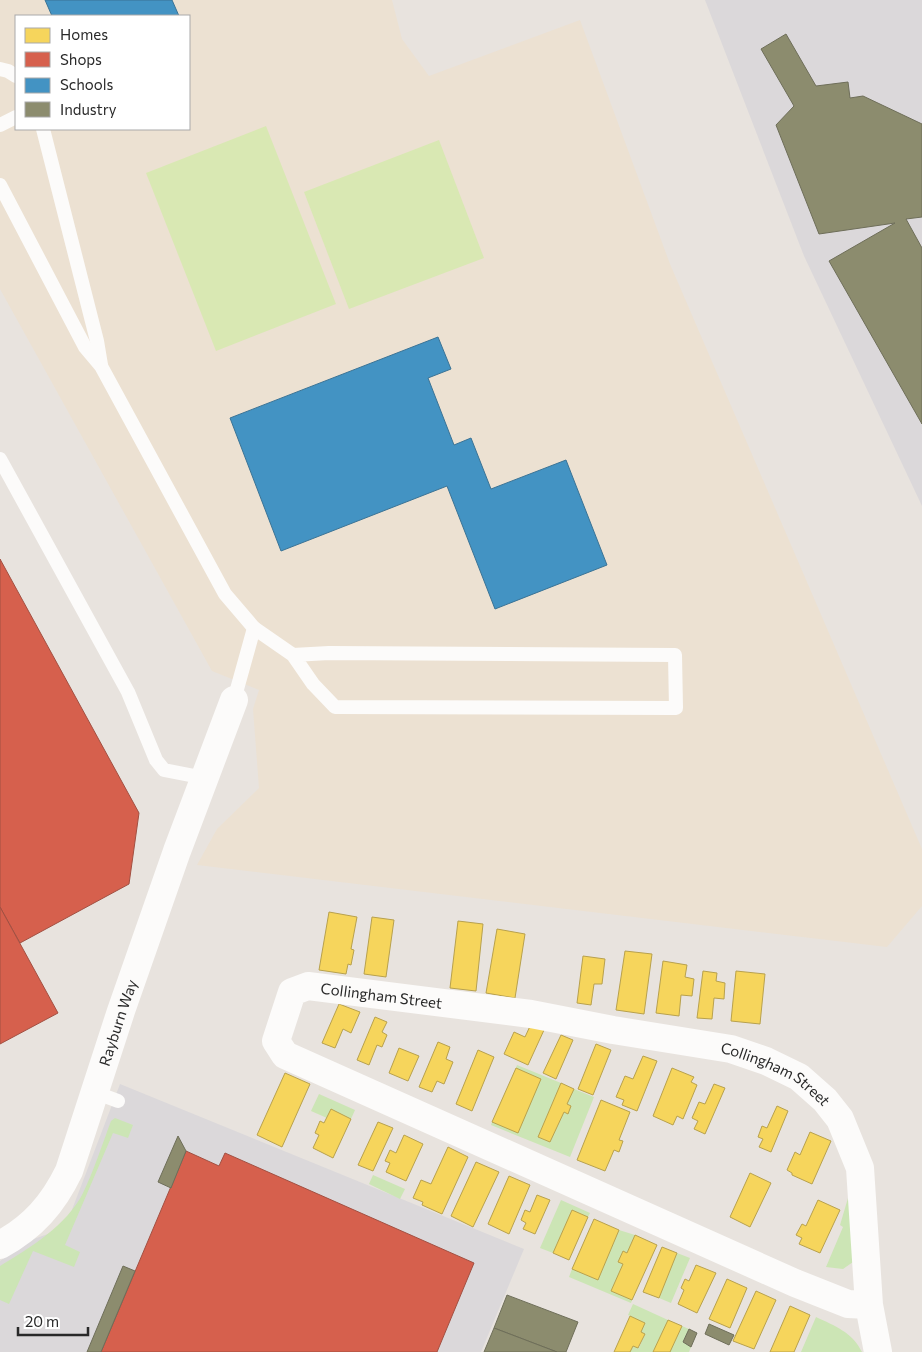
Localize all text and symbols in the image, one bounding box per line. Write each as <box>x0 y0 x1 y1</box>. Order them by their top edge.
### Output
legend <box>15 15 190 130</box>
text: Homes <box>60 25 108 43</box>
text: Shops <box>60 50 102 68</box>
text: Schools <box>60 75 114 93</box>
text: Industry <box>60 100 117 118</box>
street label: Rayburn Way <box>95 977 140 1068</box>
street label: Collingham Street <box>320 979 443 1012</box>
street label: Collingham Street <box>720 1039 835 1109</box>
scale bar <box>18 1304 88 1336</box>
text: 20 m <box>25 1312 59 1330</box>

